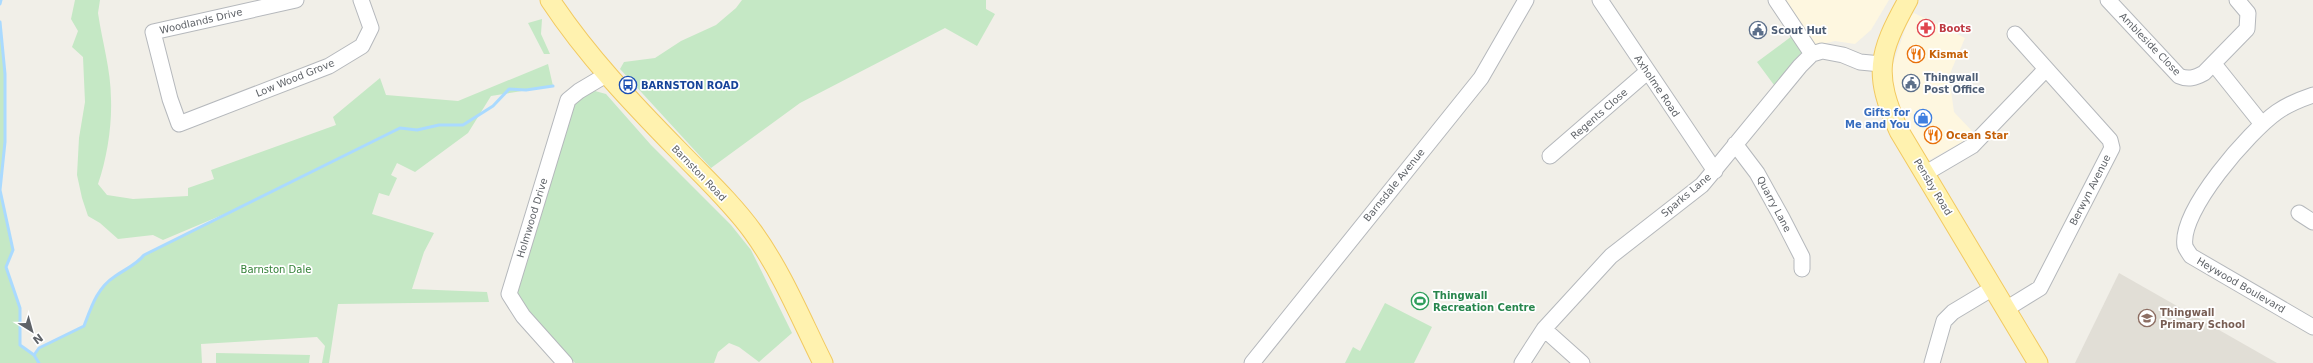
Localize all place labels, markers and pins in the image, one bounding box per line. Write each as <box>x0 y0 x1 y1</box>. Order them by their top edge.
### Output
pharmacy icon: Boots <box>1916 18 1936 38</box>
public building icon: Scout Hut <box>1748 20 1768 40</box>
place label: Boots <box>1939 23 1971 34</box>
place label: Scout Hut <box>1771 25 1827 36</box>
restaurant icon: Kismat <box>1906 44 1926 64</box>
place label: Kismat <box>1929 49 1968 60</box>
place label: Thingwall Post Office <box>1924 72 1985 95</box>
public building icon: Thingwall Post Office <box>1901 73 1921 93</box>
bus stop icon: BARNSTON ROAD <box>618 75 638 95</box>
place label: BARNSTON ROAD <box>641 80 739 91</box>
place label: Gifts for Me and You <box>1845 107 1910 130</box>
shop icon: Gifts for Me and You <box>1913 108 1933 128</box>
restaurant icon: Ocean Star <box>1923 125 1943 145</box>
place label: Ocean Star <box>1946 130 2008 141</box>
place label: Thingwall Recreation Centre <box>1433 290 1536 313</box>
sports icon: Thingwall Recreation Centre <box>1410 291 1430 311</box>
place label: Thingwall Primary School <box>2160 307 2245 330</box>
school or university icon: Thingwall Primary School <box>2137 308 2157 328</box>

